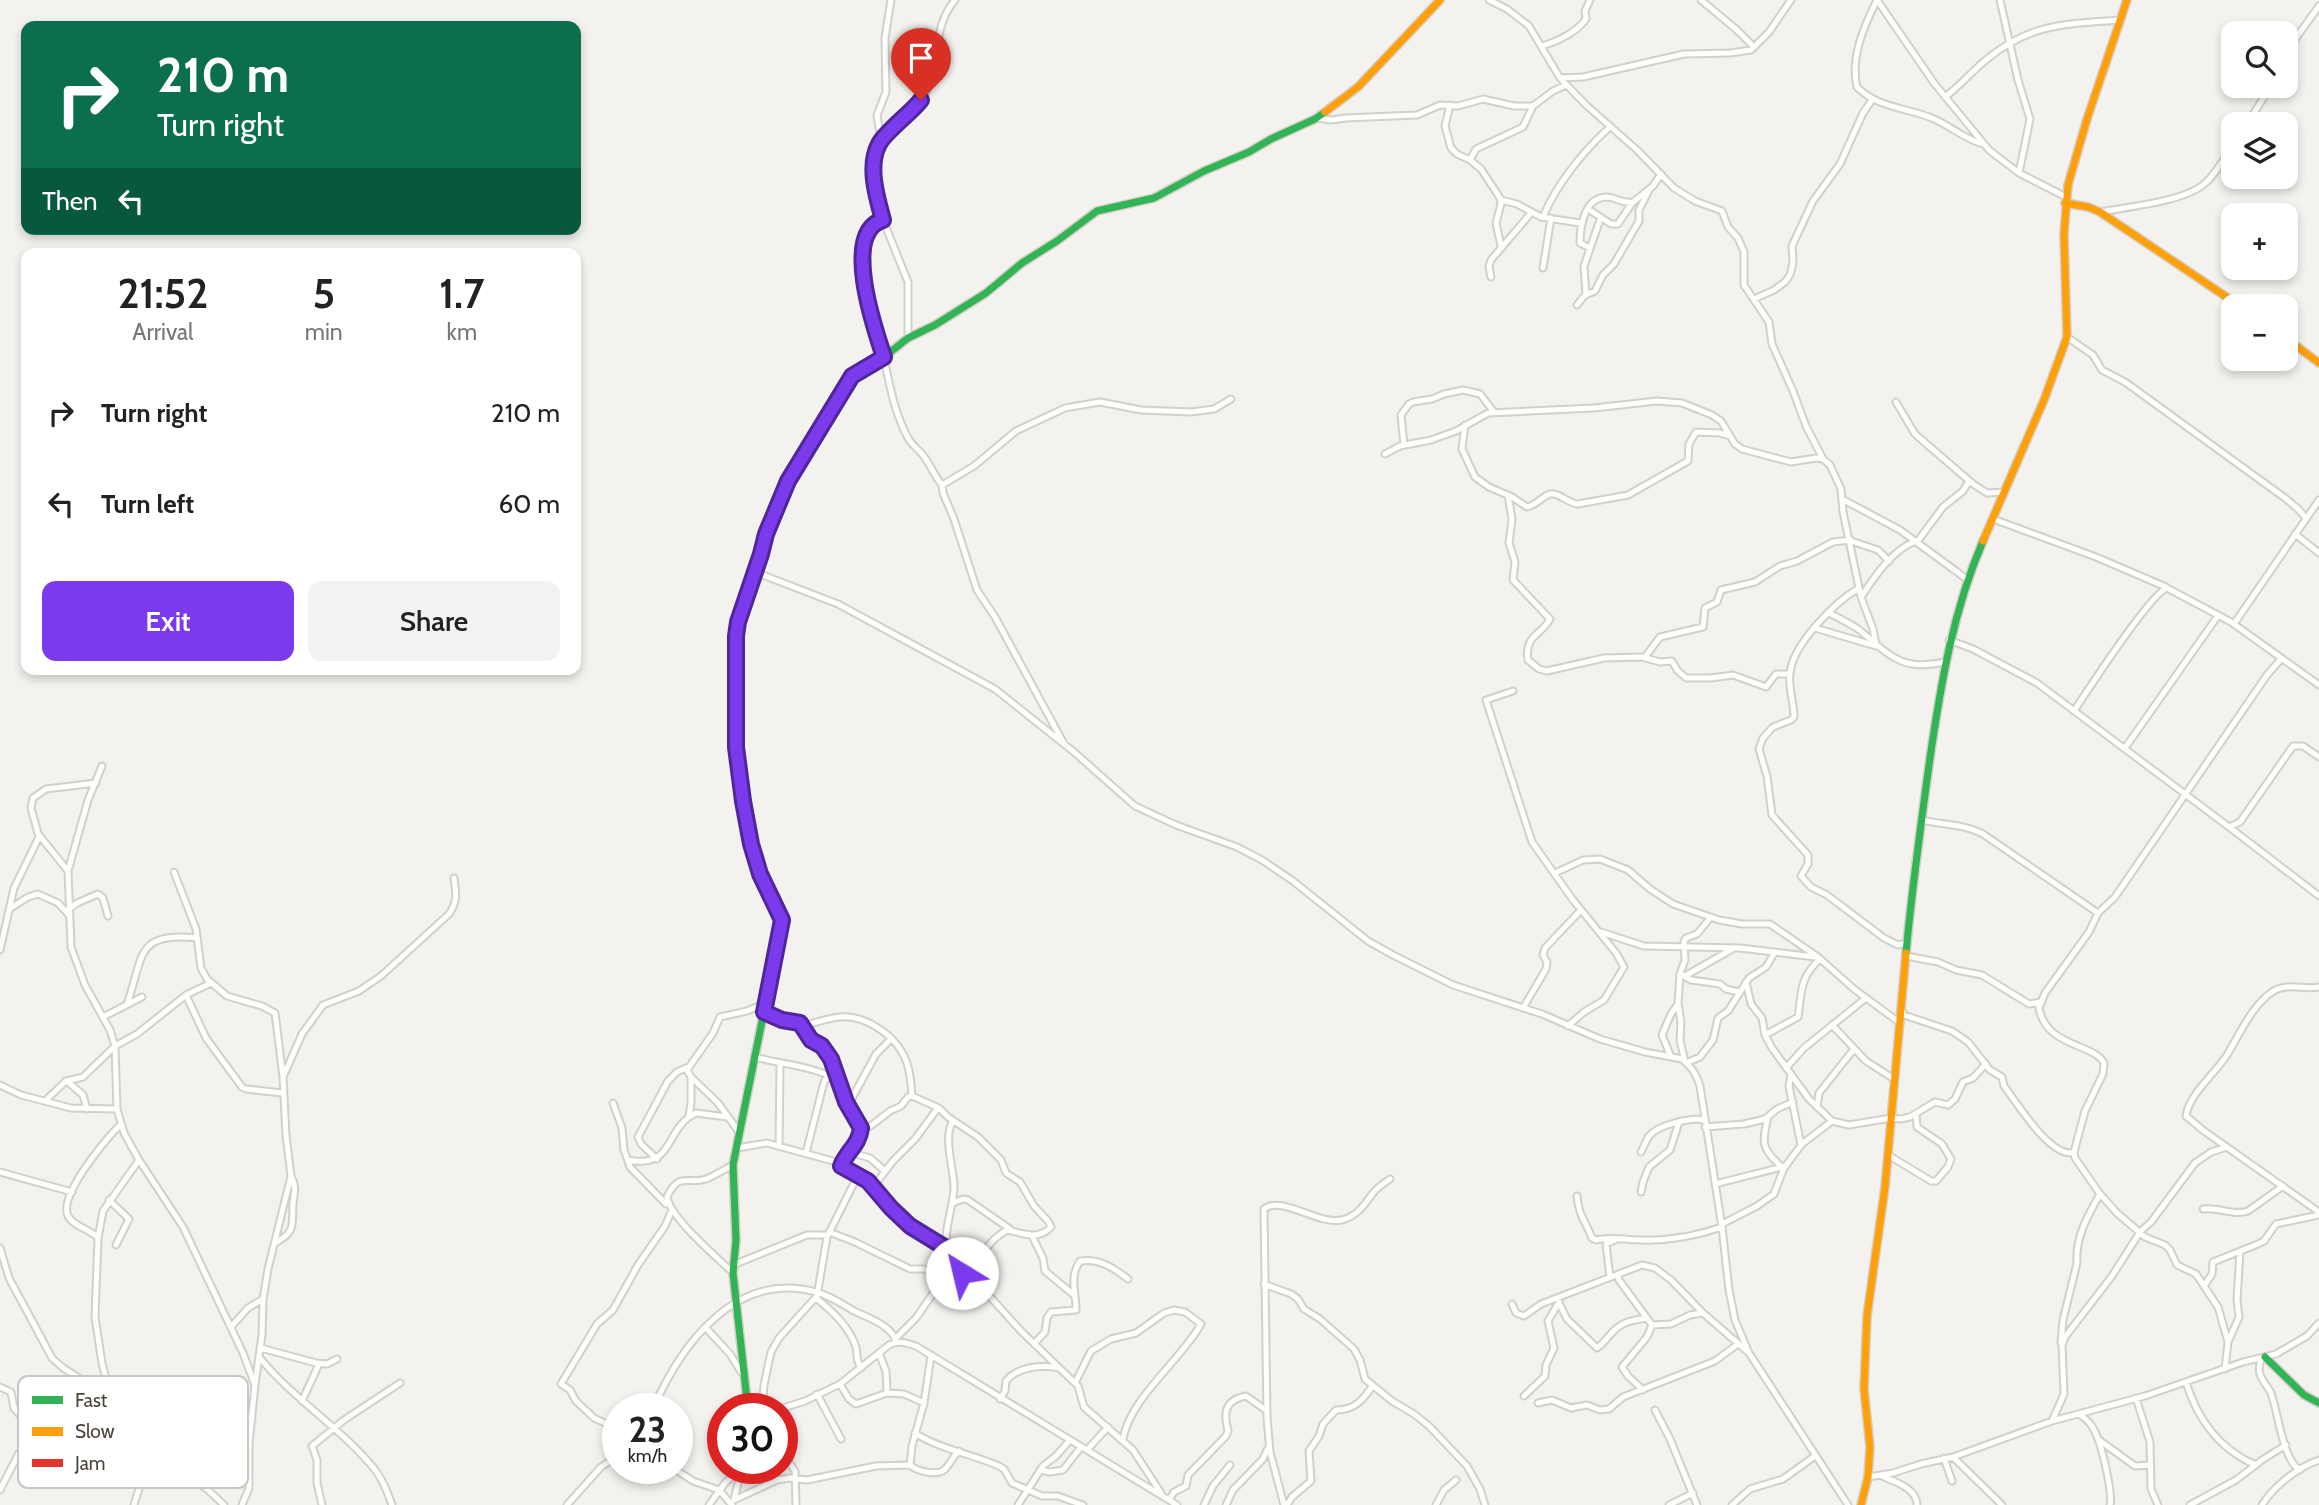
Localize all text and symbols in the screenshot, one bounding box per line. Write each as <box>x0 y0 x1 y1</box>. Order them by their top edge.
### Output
map controls <box>2221 21 2298 371</box>
button: search <box>2221 21 2298 98</box>
pin <box>891 28 951 100</box>
icon: arrive <box>902 39 940 77</box>
text: 210 m <box>157 45 289 104</box>
icon: right <box>42 49 133 140</box>
text: Turn right <box>157 105 284 144</box>
button: layers <box>2221 112 2298 189</box>
icon: left <box>112 182 150 220</box>
text: Then <box>42 185 98 217</box>
button: + <box>2221 203 2298 280</box>
text: 21:52 <box>117 267 208 319</box>
text: 5 <box>312 267 335 319</box>
text: 1.7 <box>439 267 485 319</box>
button: − <box>2221 294 2298 371</box>
text: Arrival <box>132 318 194 346</box>
text: min <box>305 318 343 346</box>
text: km <box>447 318 477 346</box>
icon: right <box>42 394 80 432</box>
text: Turn right <box>101 397 207 429</box>
text: 210 m <box>491 397 560 429</box>
icon: left <box>42 485 80 523</box>
text: Turn left <box>101 488 194 520</box>
text: 60 m <box>498 488 560 520</box>
button: Exit <box>42 581 294 661</box>
button: Share <box>308 581 560 661</box>
position arrow <box>925 1236 999 1310</box>
legend <box>18 1376 248 1488</box>
text: Fast <box>75 1389 108 1412</box>
speed limit sign: 30 <box>707 1393 798 1484</box>
text: 23 <box>629 1408 666 1451</box>
text: Slow <box>75 1420 115 1443</box>
text: km/h <box>628 1445 667 1467</box>
text: Jam <box>74 1452 105 1475</box>

